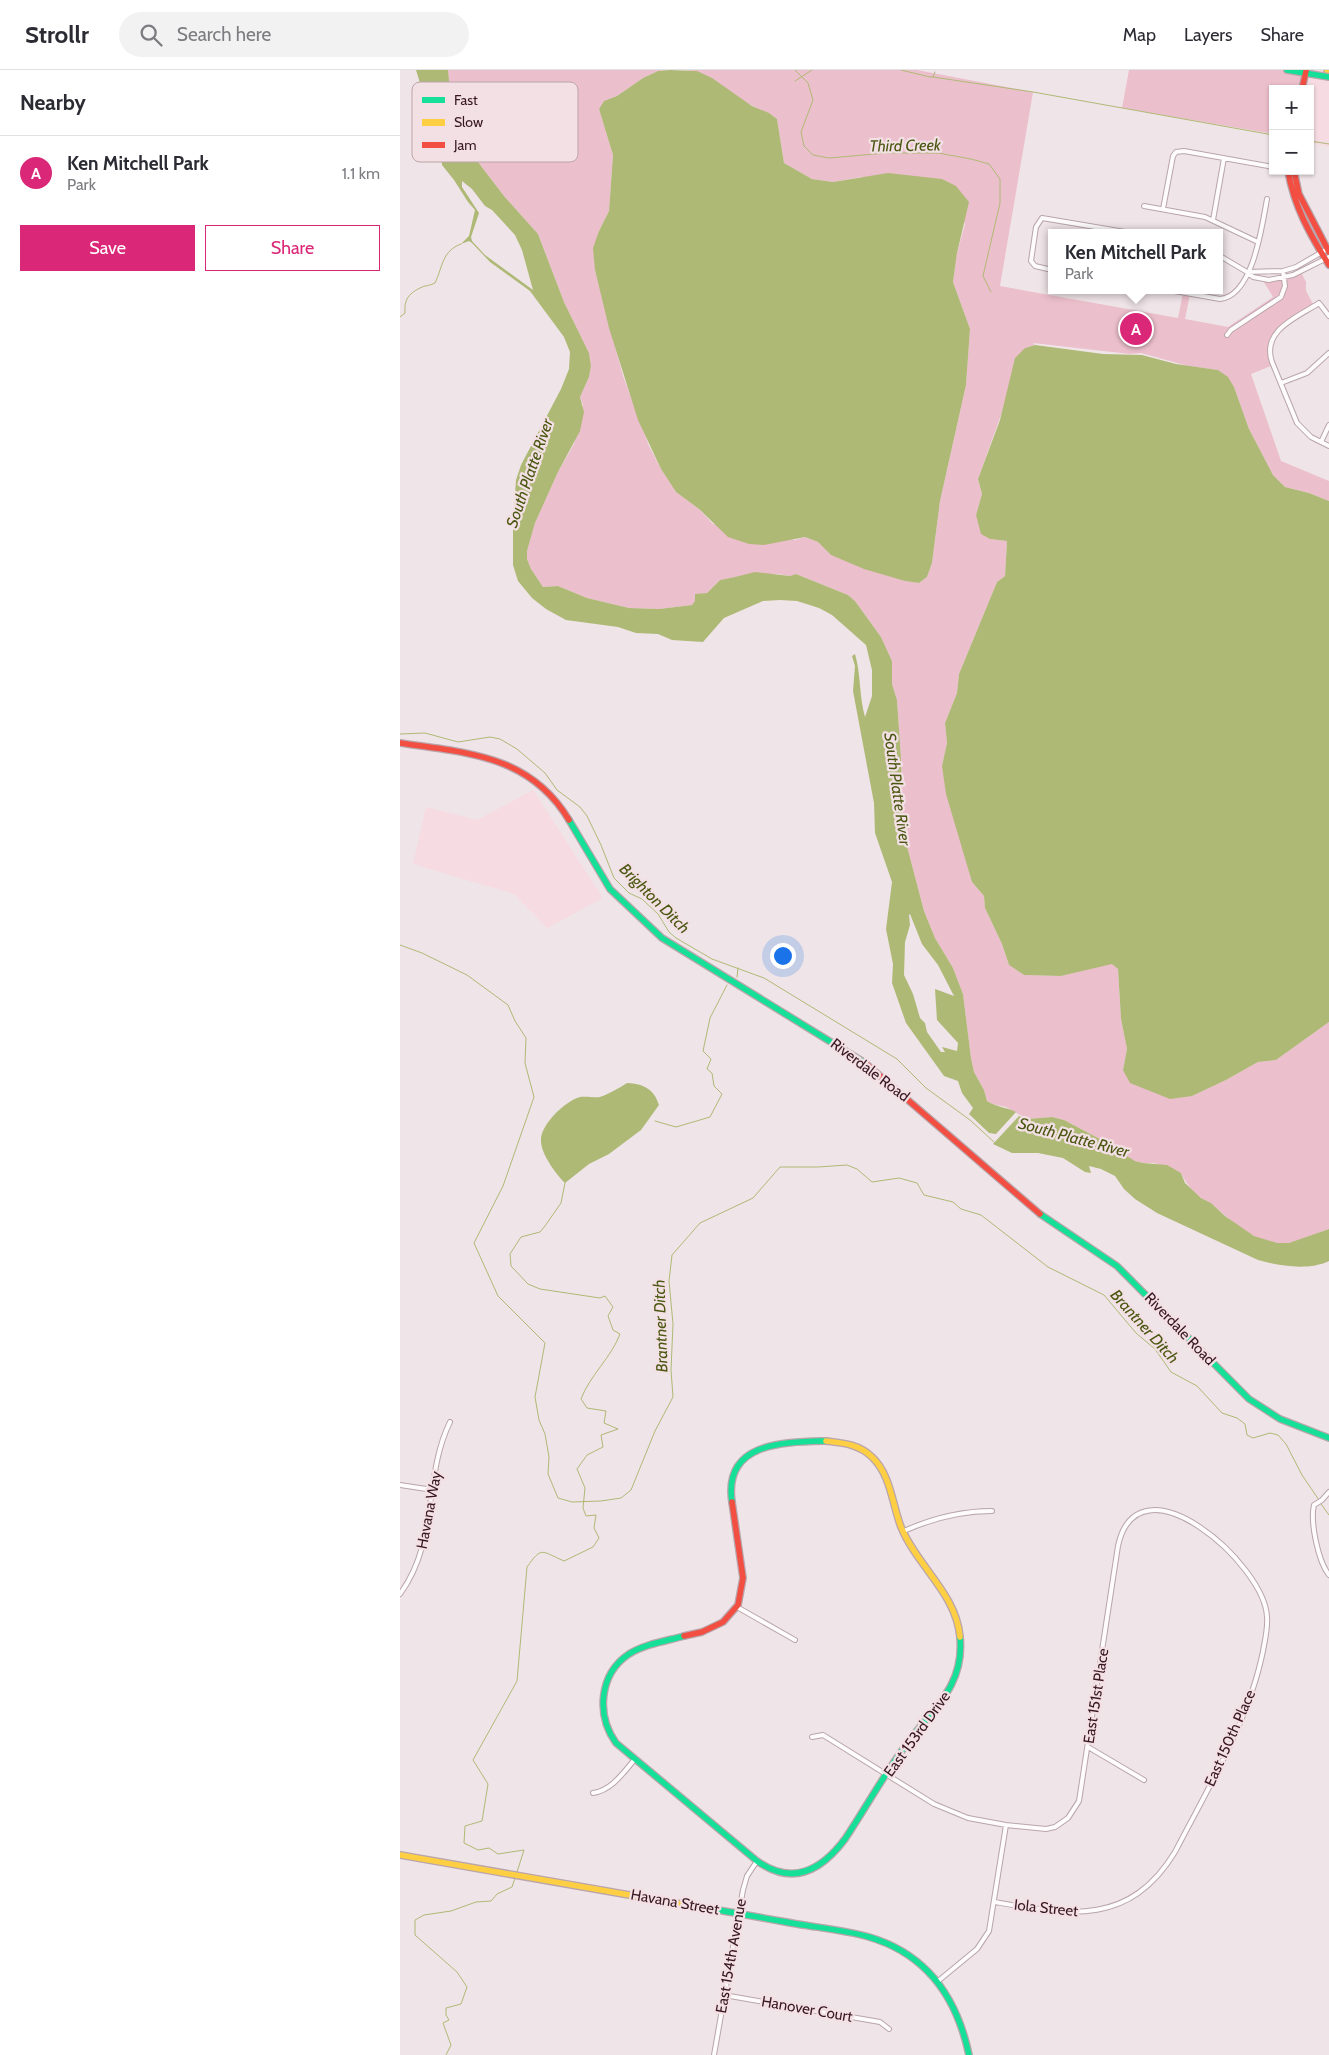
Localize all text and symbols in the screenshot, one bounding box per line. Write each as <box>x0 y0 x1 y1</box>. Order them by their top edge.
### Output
search box <box>119 12 469 57</box>
text: Strollr <box>25 20 89 49</box>
icon: search <box>137 21 165 49</box>
text: Search here <box>177 23 271 46</box>
text: Map <box>1123 24 1156 46</box>
text: Layers <box>1184 24 1233 46</box>
text: Share <box>1261 24 1304 46</box>
legend <box>412 82 578 162</box>
map controls <box>1269 85 1314 175</box>
button: + <box>1269 85 1314 130</box>
text: Nearby <box>20 90 86 115</box>
text: Fast <box>454 91 478 109</box>
text: Slow <box>454 113 483 131</box>
button: − <box>1269 130 1314 175</box>
water label: Third Creek <box>869 135 942 156</box>
text: Jam <box>453 136 476 154</box>
text: Ken Mitchell Park <box>67 152 209 175</box>
text: A <box>31 164 41 183</box>
text: 1.1 km <box>342 164 380 183</box>
text: Park <box>67 175 96 194</box>
button: Save <box>20 225 195 271</box>
button: Share <box>205 225 380 271</box>
popup <box>1048 229 1223 294</box>
text: Ken Mitchell Park <box>1065 241 1206 264</box>
text: Park <box>1065 264 1093 283</box>
pin: A <box>1120 310 1152 348</box>
water label: South Platte River <box>502 415 557 530</box>
water label: South Platte River <box>880 731 915 848</box>
water label: Brighton Ditch <box>616 859 694 937</box>
your location <box>770 943 796 969</box>
street label: Riverdale Road <box>827 1034 913 1106</box>
water label: South Platte River <box>1017 1114 1132 1162</box>
water label: Brantner Ditch <box>649 1279 672 1373</box>
water label: Brantner Ditch <box>1107 1285 1183 1367</box>
street label: Riverdale Road <box>1141 1289 1219 1369</box>
street label: Havana Way <box>413 1469 445 1550</box>
street label: East 151st Place <box>1080 1647 1112 1745</box>
street label: East 150th Place <box>1201 1687 1259 1789</box>
street label: East 153rd Drive <box>880 1688 954 1780</box>
street label: Havana Street <box>629 1885 721 1919</box>
street label: Iola Street <box>1013 1896 1079 1920</box>
street label: East 154th Avenue <box>712 1897 750 2015</box>
street label: Hanover Court <box>760 1992 854 2026</box>

